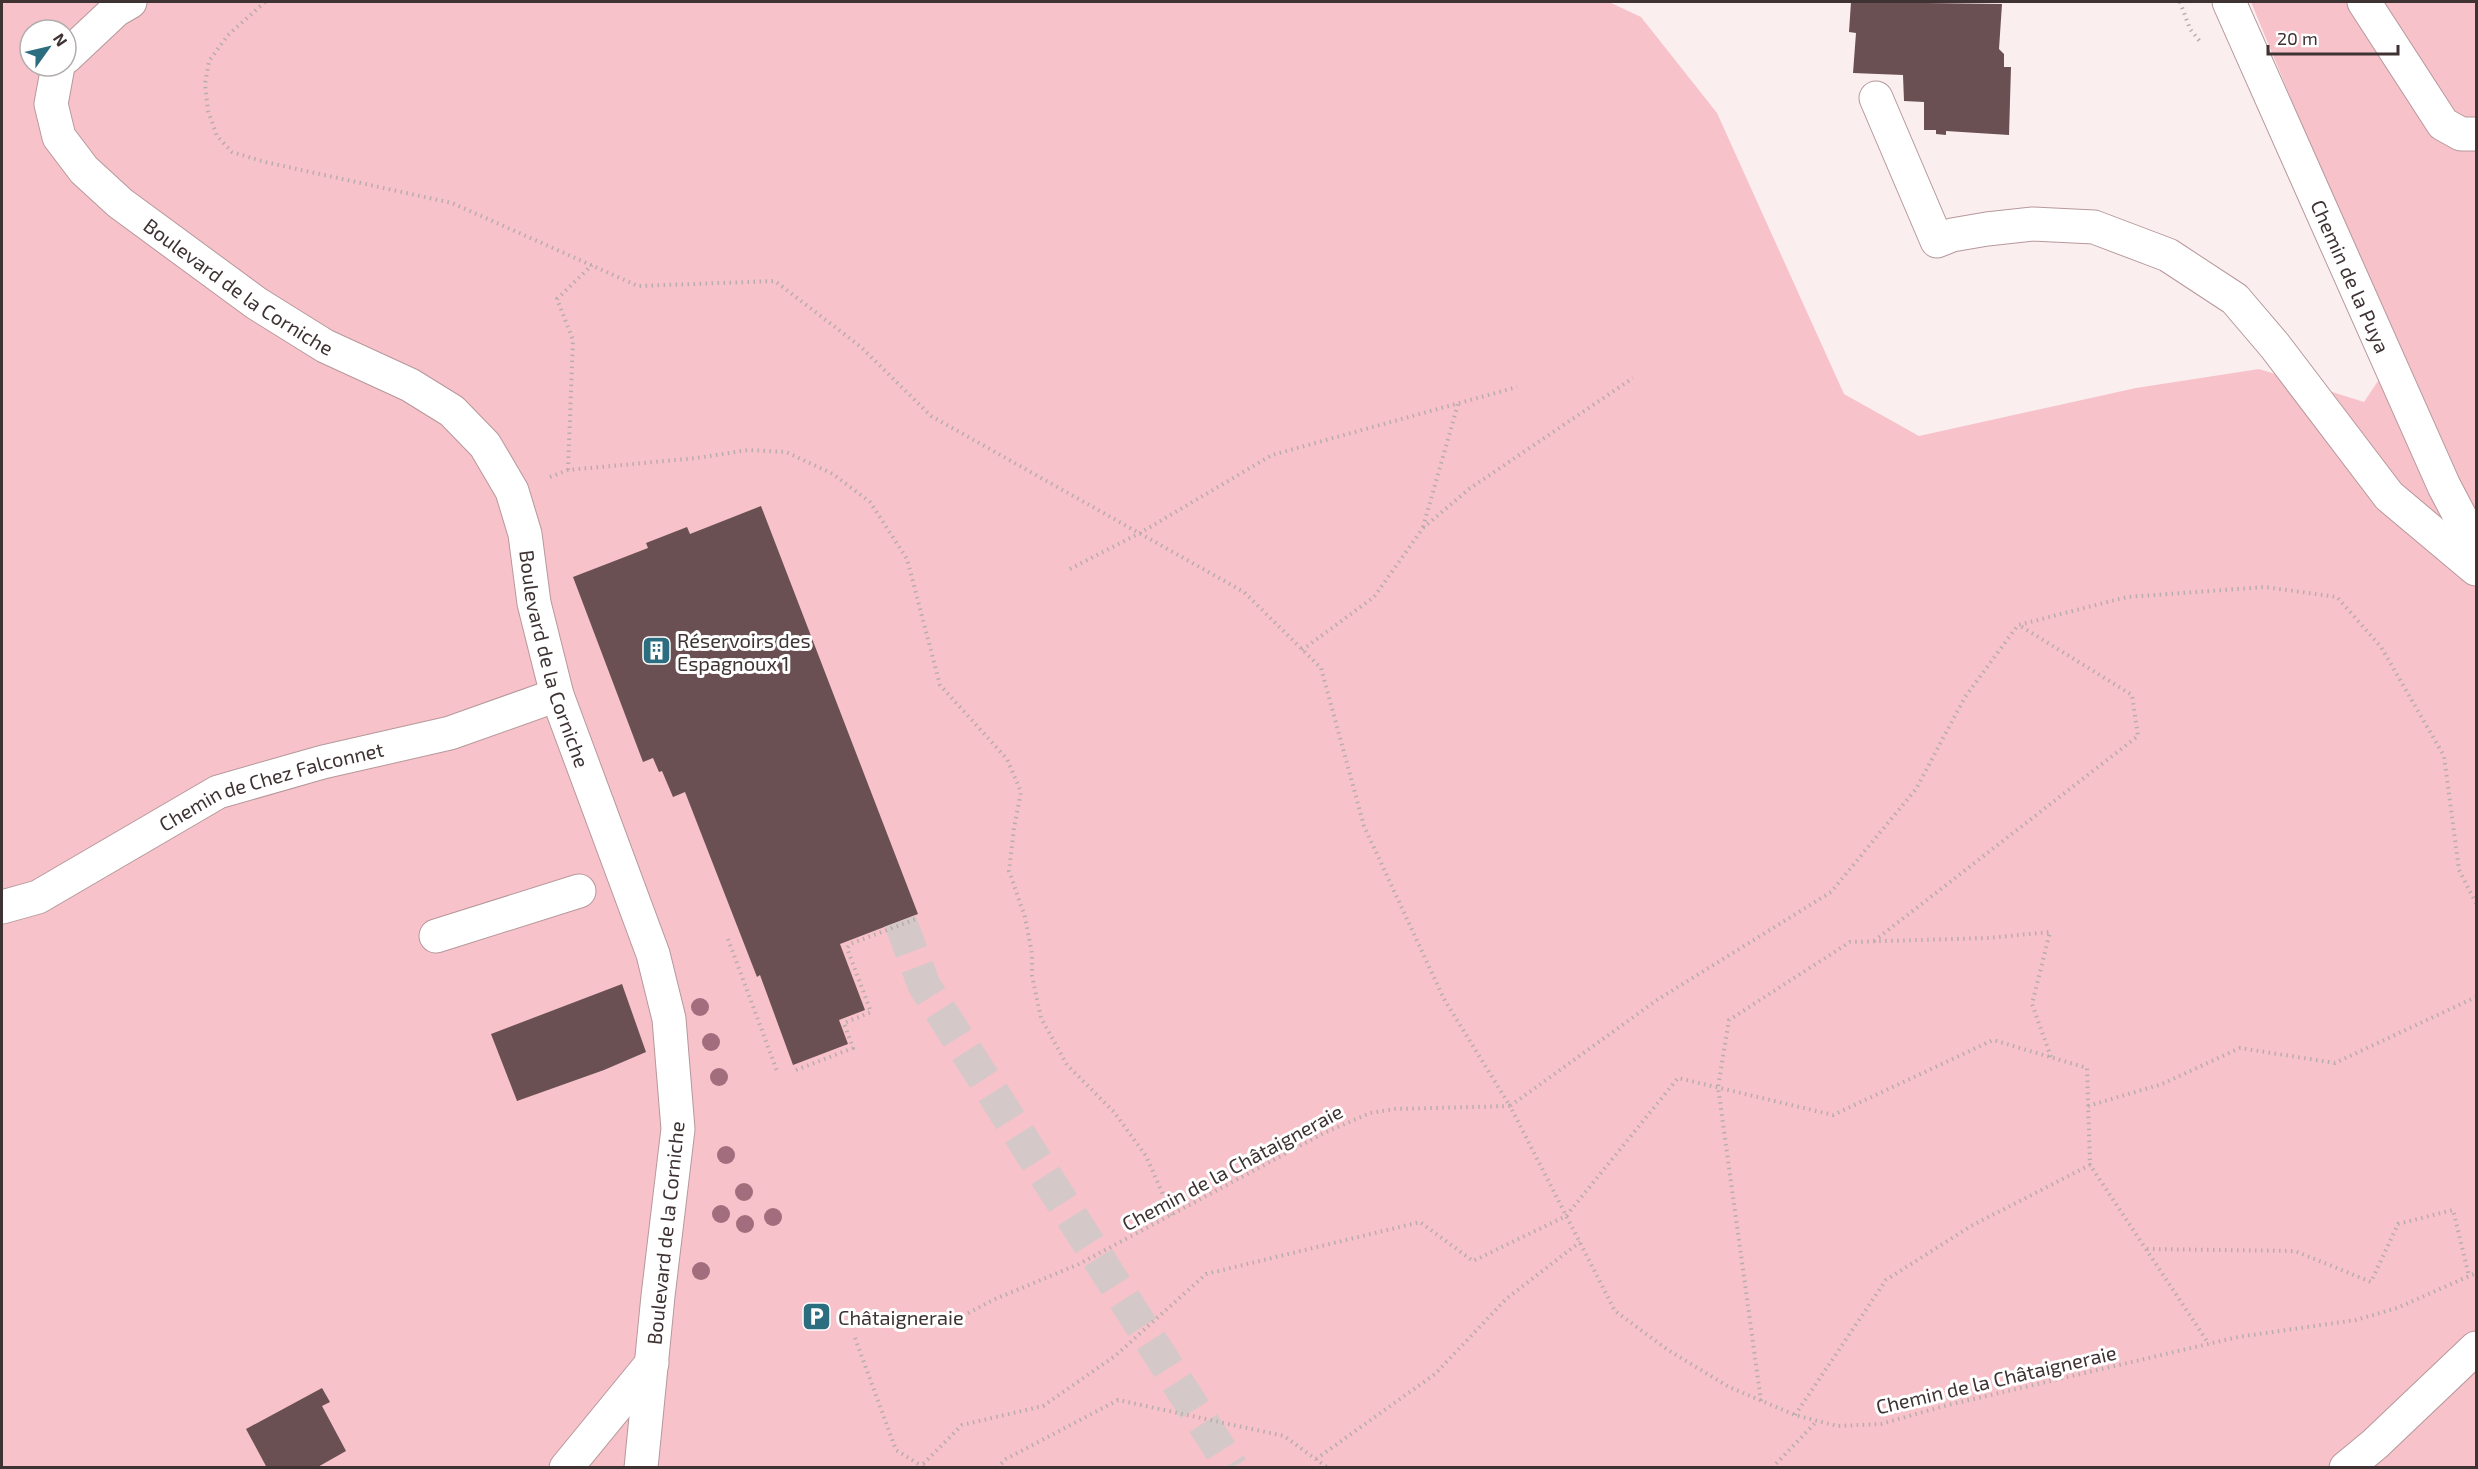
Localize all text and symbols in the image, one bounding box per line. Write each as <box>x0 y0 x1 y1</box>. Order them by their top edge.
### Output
north arrow <box>18 18 78 78</box>
scale bar <box>2268 18 2398 56</box>
text: 20 m <box>2277 27 2318 49</box>
text: N <box>50 29 72 49</box>
street label: Chemin de la Puya <box>2306 196 2395 357</box>
street label: Boulevard de la Corniche <box>139 213 337 360</box>
street label: Boulevard de la Corniche <box>515 548 595 771</box>
place label: Réservoirs des Espagnoux 1 <box>677 628 811 675</box>
building icon: Réservoirs des Espagnoux 1 <box>640 635 672 667</box>
street label: Chemin de Chez Falconnet <box>155 736 386 836</box>
street label: Chemin de la Châtaigneraie <box>1118 1099 1346 1235</box>
street label: Boulevard de la Corniche <box>641 1120 689 1346</box>
parking icon: Châtaigneraie <box>801 1301 833 1333</box>
place label: Châtaigneraie <box>838 1305 964 1329</box>
street label: Chemin de la Châtaigneraie <box>1873 1340 2119 1418</box>

